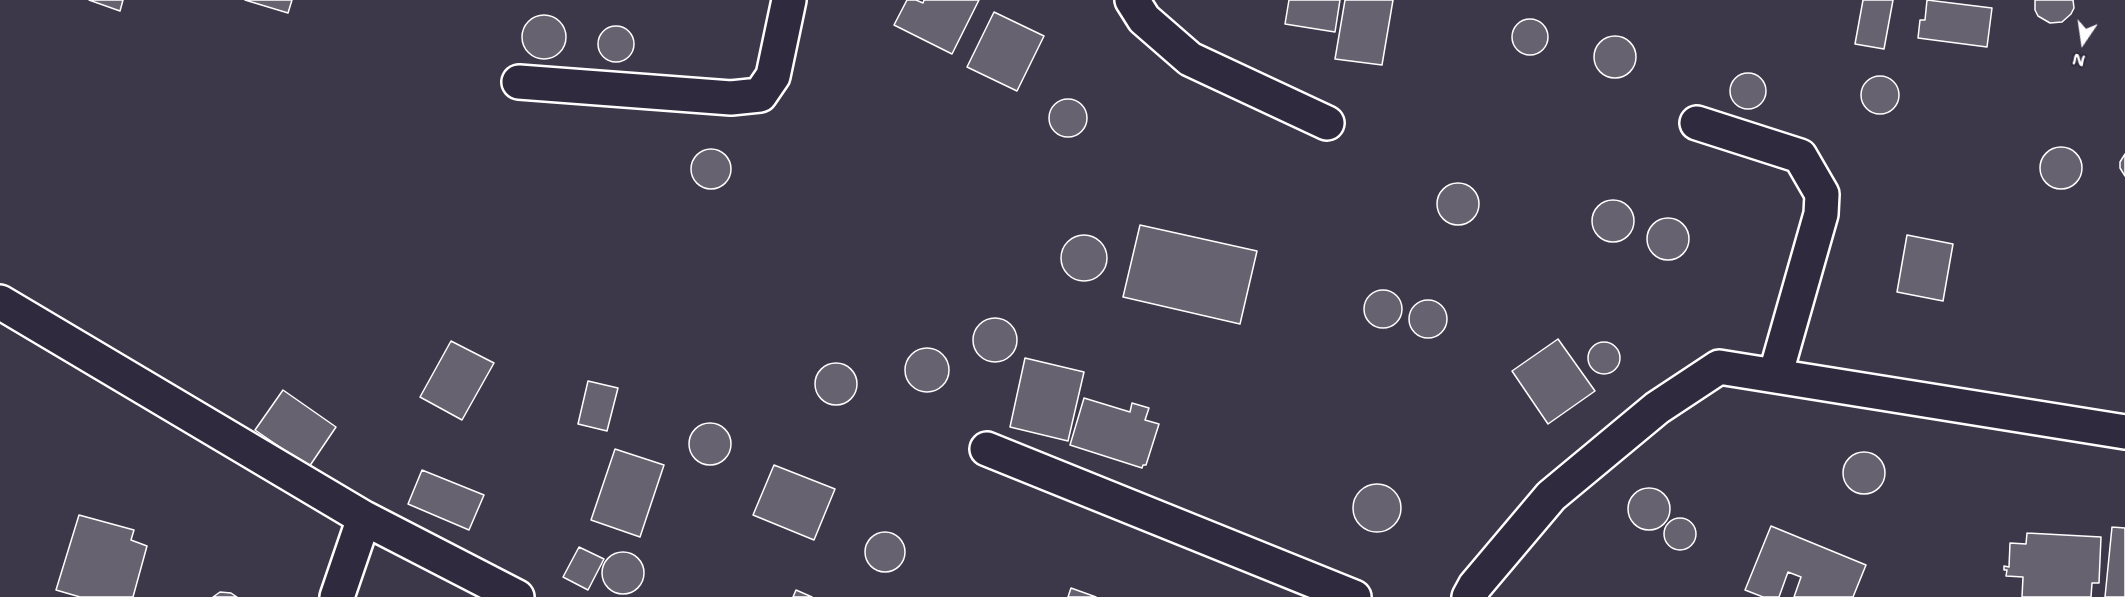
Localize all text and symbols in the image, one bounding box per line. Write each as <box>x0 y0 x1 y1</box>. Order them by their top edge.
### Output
north arrow <box>2053 12 2113 72</box>
text: N <box>2070 48 2087 72</box>

